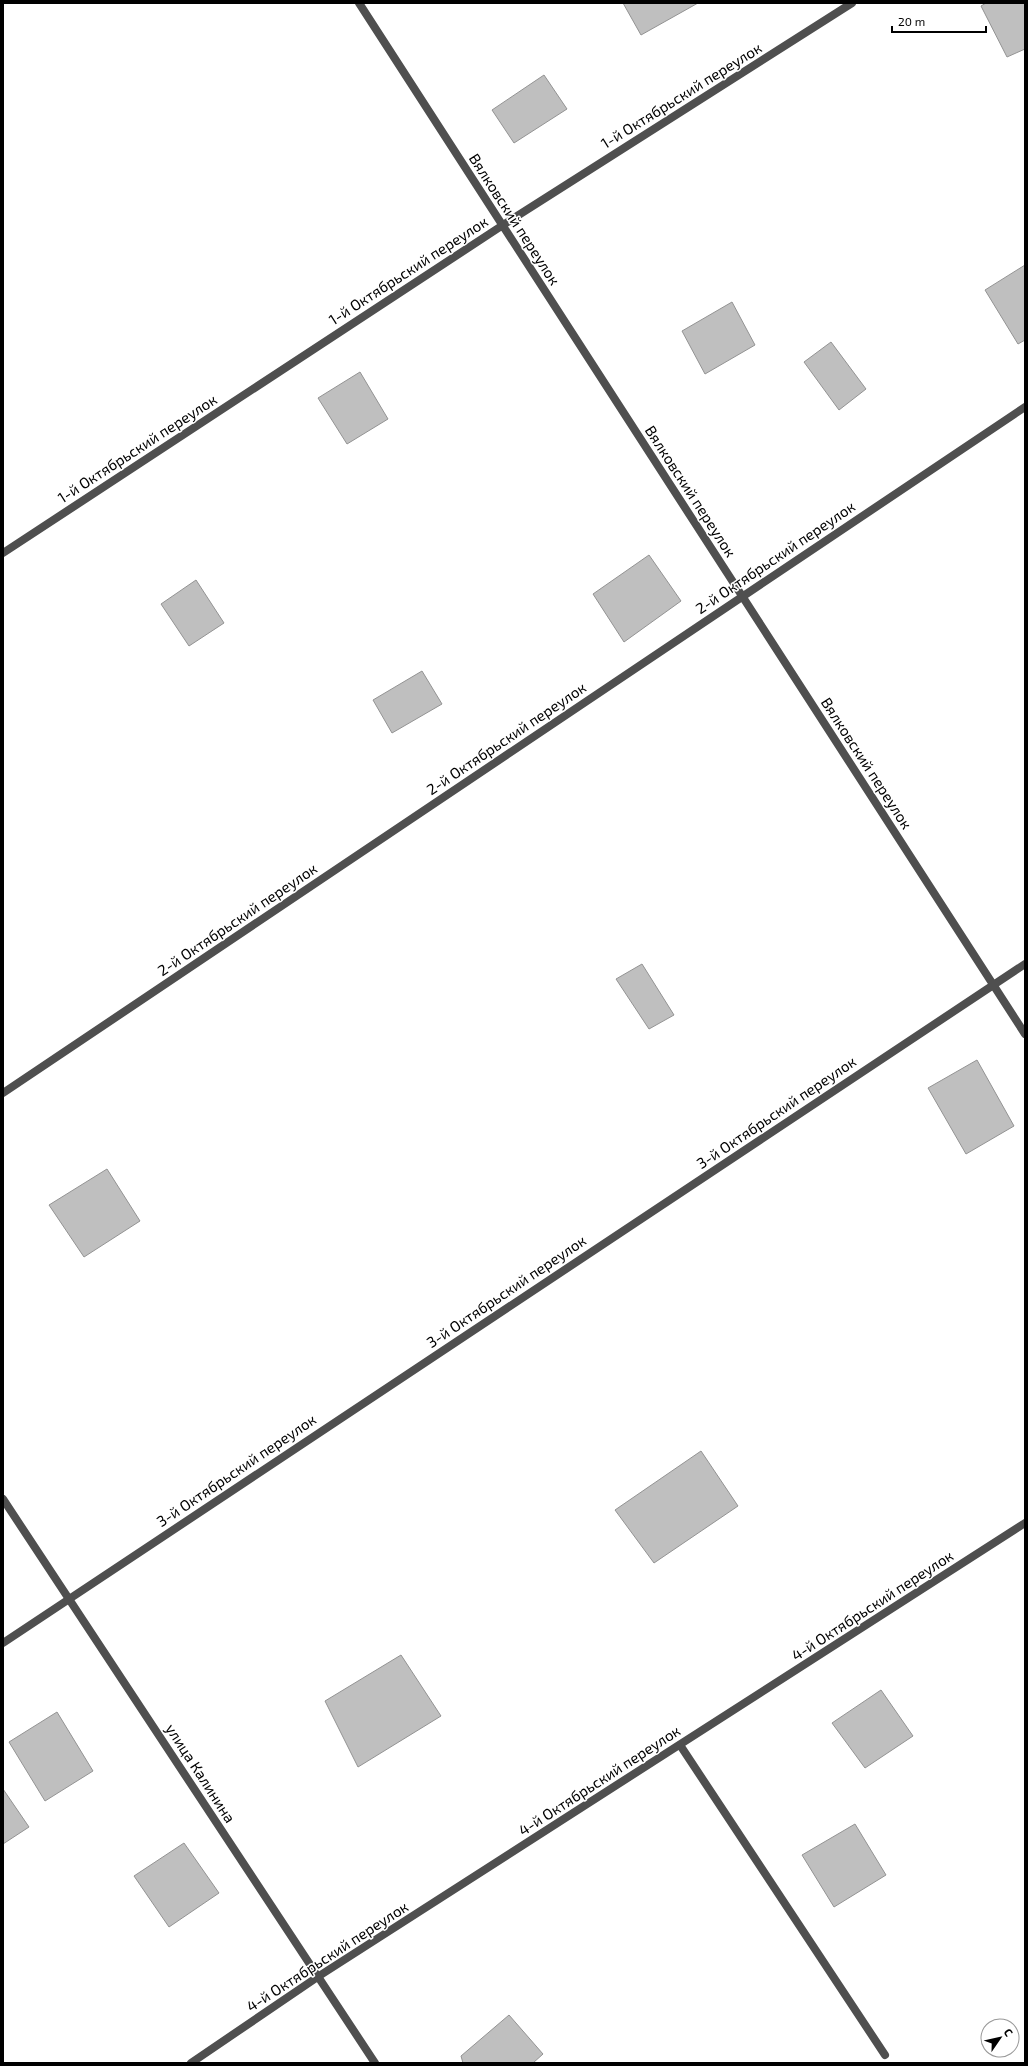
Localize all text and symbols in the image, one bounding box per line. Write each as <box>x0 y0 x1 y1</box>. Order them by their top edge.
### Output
scale bar <box>892 8 986 34</box>
text: 20 m <box>898 14 925 28</box>
street label: 1-й Октябрьский переулок <box>597 38 765 153</box>
street label: Вялковский переулок <box>465 150 564 289</box>
street label: 1-й Октябрьский переулок <box>325 212 491 329</box>
street label: 1-й Октябрьский переулок <box>54 390 220 507</box>
street label: Вялковский переулок <box>641 422 740 561</box>
street label: 2-й Октябрьский переулок <box>692 497 859 618</box>
street label: 2-й Октябрьский переулок <box>423 678 590 799</box>
street label: Вялковский переулок <box>817 694 916 833</box>
street label: 2-й Октябрьский переулок <box>154 859 321 980</box>
street label: 3-й Октябрьский переулок <box>693 1052 860 1173</box>
street label: 3-й Октябрьский переулок <box>423 1231 590 1352</box>
street label: 3-й Октябрьский переулок <box>153 1410 320 1531</box>
street label: 4-й Октябрьский переулок <box>788 1546 957 1665</box>
street label: улица Калинина <box>161 1720 240 1826</box>
street label: 4-й Октябрьский переулок <box>515 1721 684 1840</box>
street label: 4-й Октябрьский переулок <box>243 1897 412 2016</box>
north arrow <box>980 2018 1020 2058</box>
text: С <box>1002 2026 1016 2039</box>

